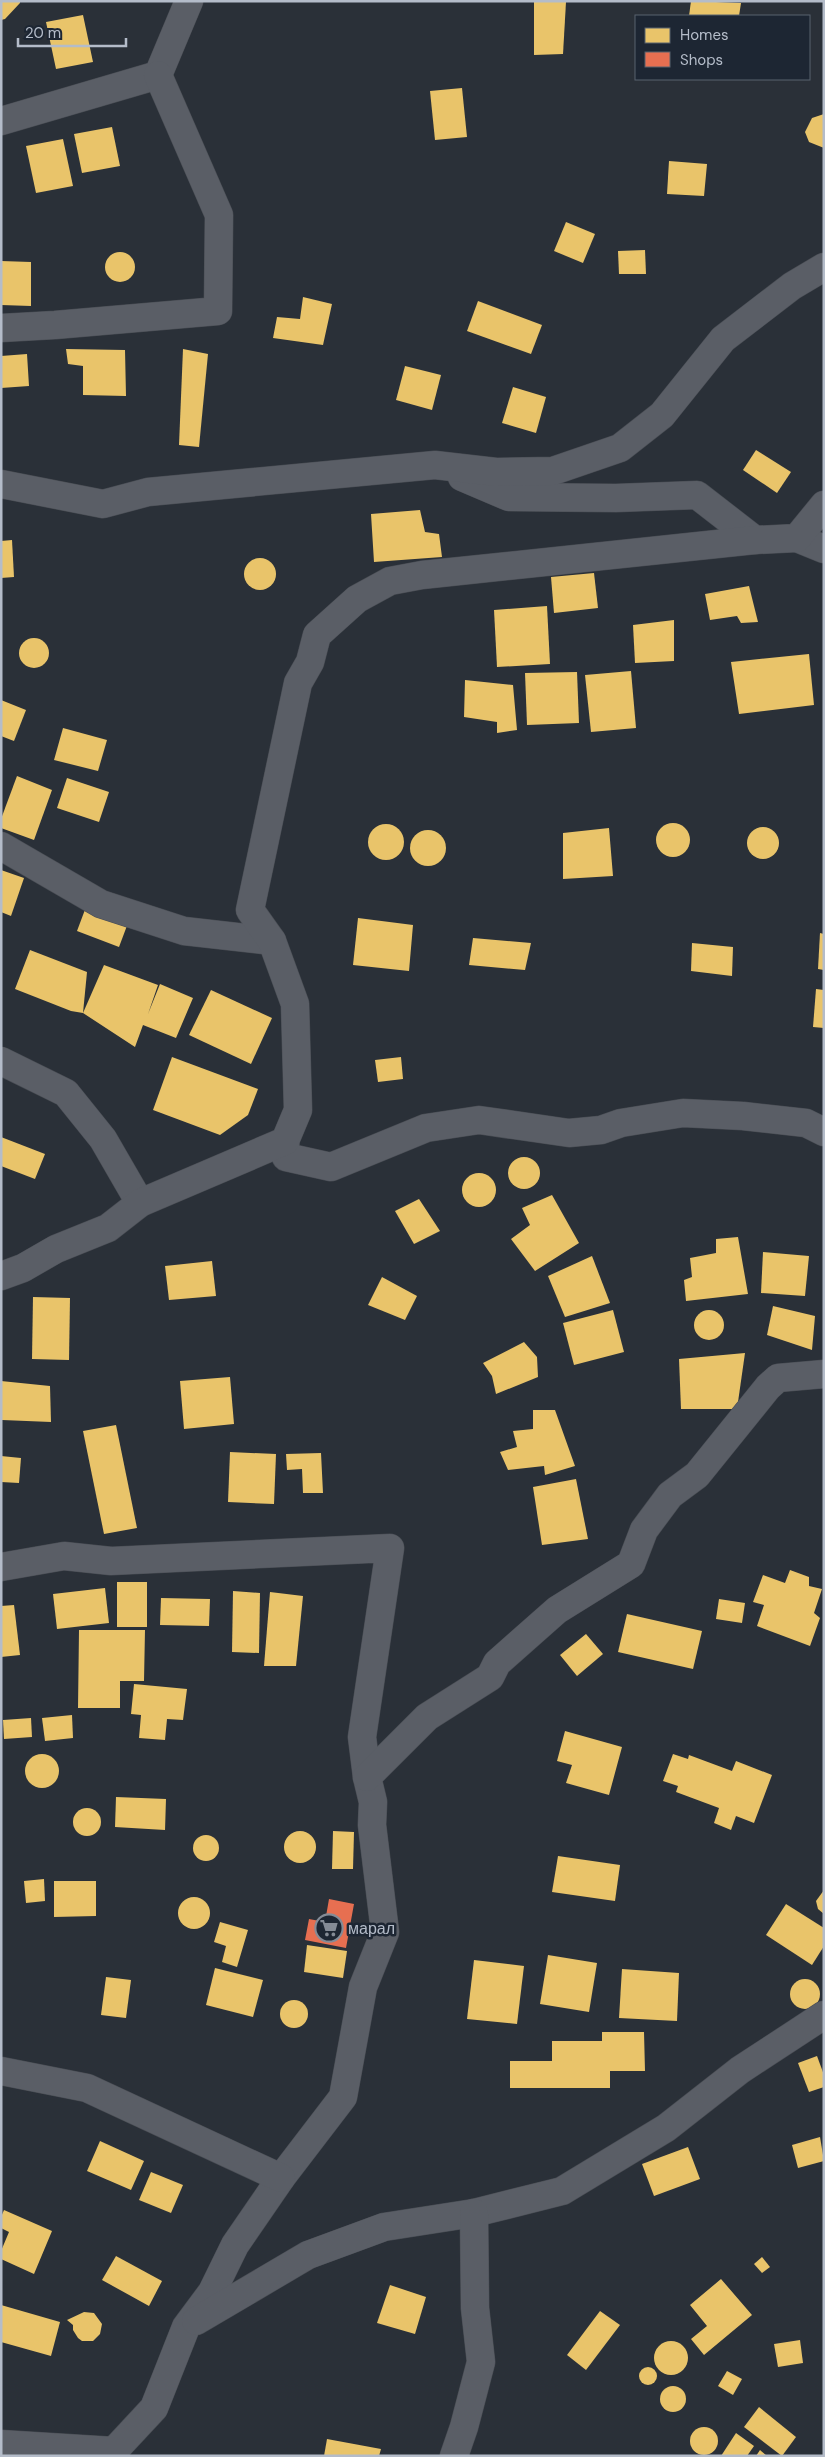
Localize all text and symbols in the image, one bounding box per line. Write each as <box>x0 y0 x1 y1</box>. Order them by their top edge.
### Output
scale bar <box>18 15 125 47</box>
legend <box>635 15 810 80</box>
text: 20 m <box>25 23 61 43</box>
text: Homes <box>680 25 729 45</box>
text: Shops <box>680 50 723 70</box>
supermarket icon: марал <box>314 1913 344 1943</box>
place label: марал <box>348 1918 395 1939</box>

